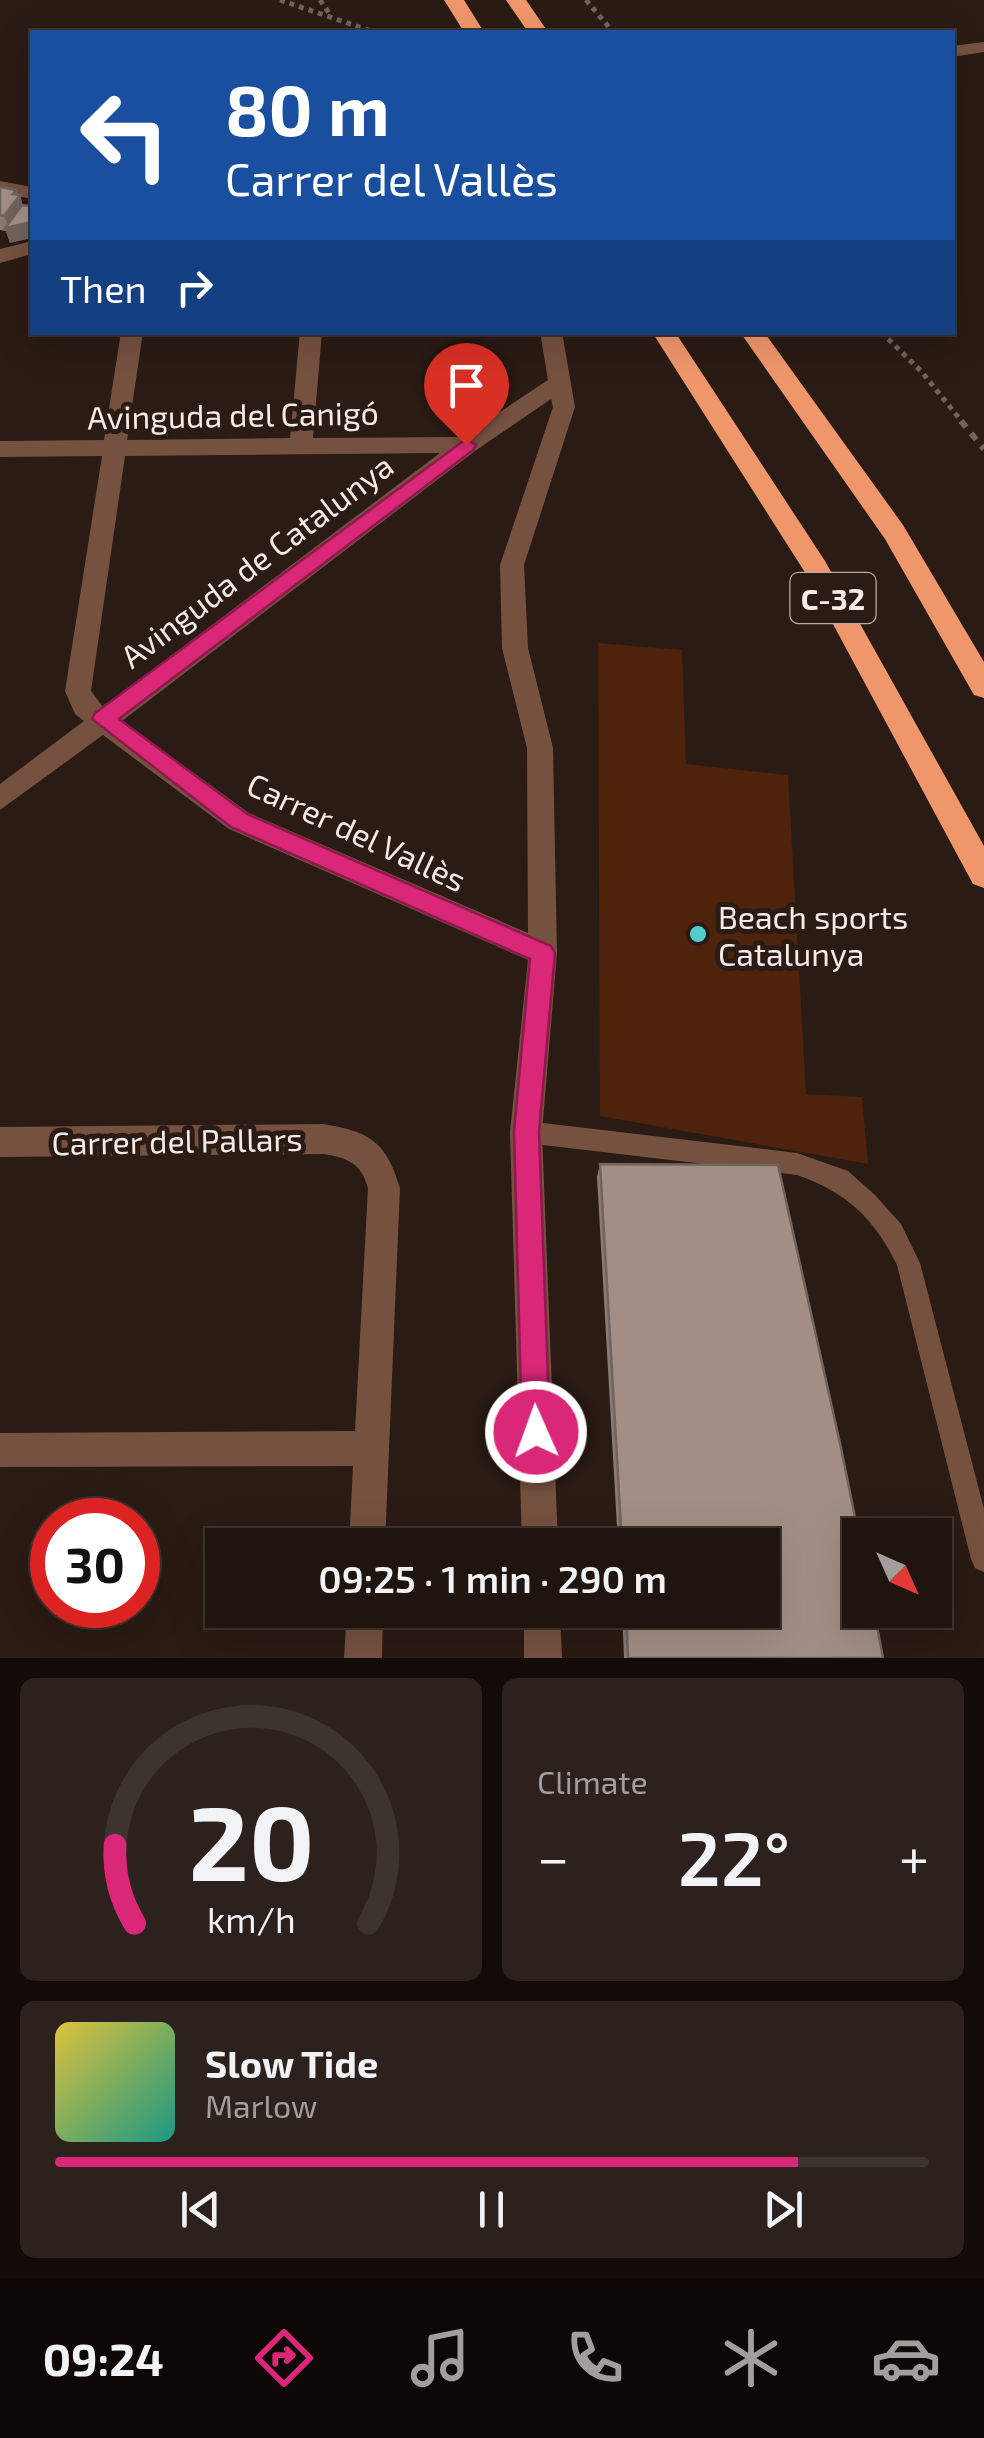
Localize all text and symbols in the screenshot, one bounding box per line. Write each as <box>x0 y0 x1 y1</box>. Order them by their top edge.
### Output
text: 80 m <box>225 66 390 150</box>
icon: left <box>60 70 190 200</box>
text: Carrer del Vallès <box>225 151 558 205</box>
icon: right <box>167 260 222 315</box>
text: Then <box>60 265 147 311</box>
pin <box>424 343 509 446</box>
icon: arrive <box>439 358 494 413</box>
street label: Avinguda del Canigó <box>87 392 379 436</box>
street label: Avinguda de Catalunya <box>112 445 400 675</box>
road number: C-32 <box>790 573 876 623</box>
street label: Carrer del Vallès <box>242 764 472 898</box>
place label: Beach sports Catalunya <box>718 897 908 972</box>
marker: Beach sports Catalunya <box>687 923 709 945</box>
street label: Carrer del Pallars <box>51 1119 303 1161</box>
position arrow <box>484 1380 588 1484</box>
speed limit sign: 30 <box>30 1498 160 1628</box>
north arrow <box>842 1518 952 1628</box>
map controls <box>842 1518 952 1628</box>
text: 09:25 · 1 min · 290 m <box>318 1555 667 1601</box>
text: Climate <box>537 1762 648 1800</box>
text: 20 <box>188 1777 314 1902</box>
text: 22° <box>678 1811 790 1901</box>
text: − <box>537 1823 569 1889</box>
text: + <box>899 1823 929 1889</box>
text: km/h <box>207 1897 295 1940</box>
text: Slow Tide <box>205 2040 378 2086</box>
text: Marlow <box>205 2086 317 2124</box>
icon: previous <box>173 2182 228 2237</box>
icon: pause <box>464 2182 519 2237</box>
icon: next <box>756 2182 811 2237</box>
icon: directions <box>249 2323 319 2393</box>
icon: music <box>405 2323 475 2393</box>
icon: phone <box>560 2323 630 2393</box>
icon: climate <box>716 2323 786 2393</box>
icon: car <box>871 2323 941 2393</box>
text: 09:24 <box>43 2331 164 2385</box>

